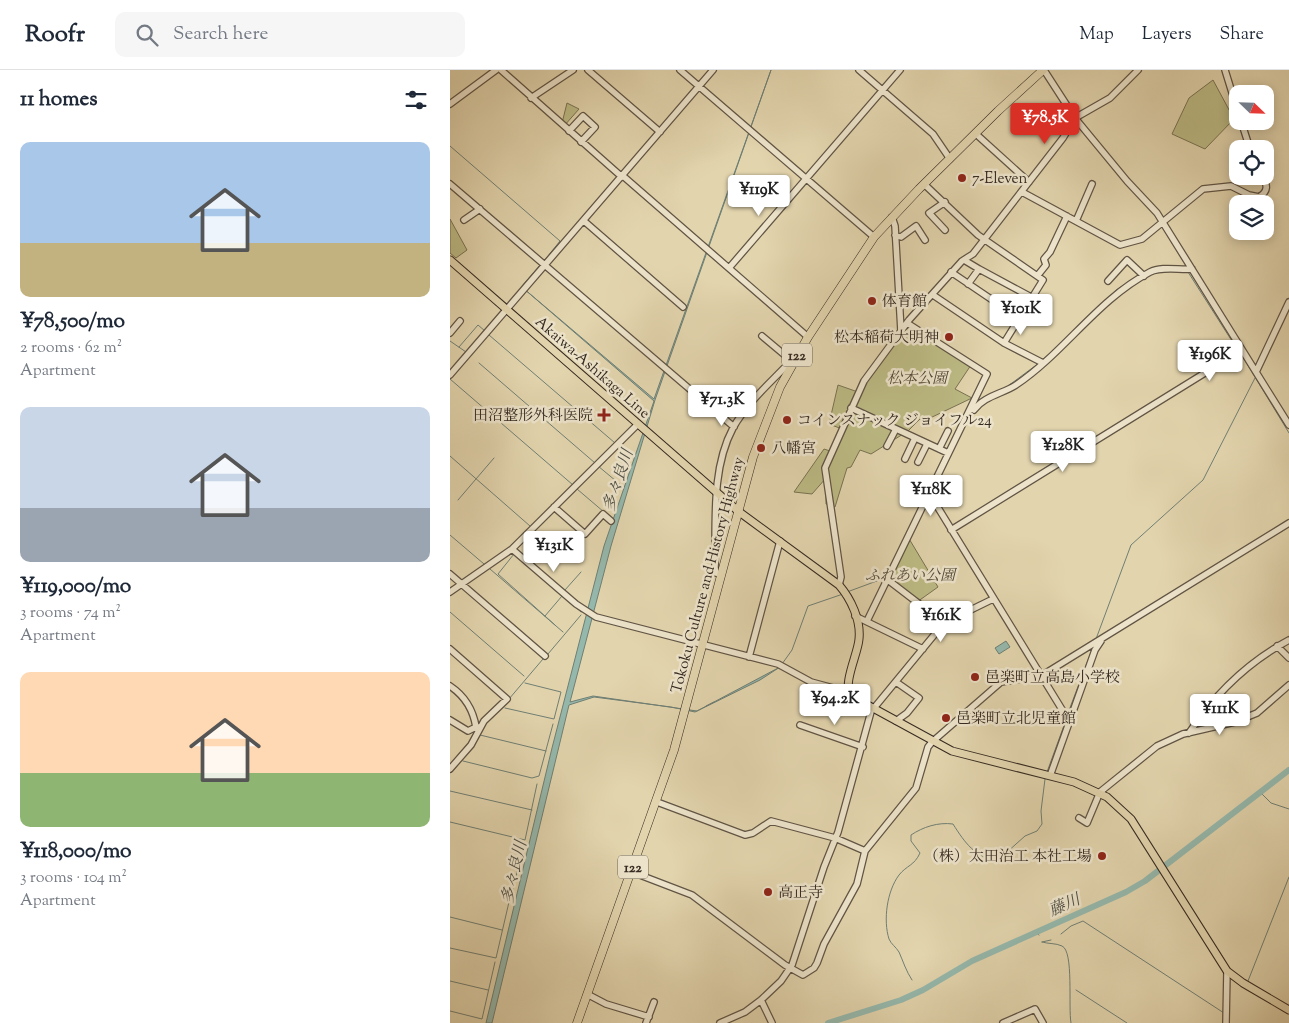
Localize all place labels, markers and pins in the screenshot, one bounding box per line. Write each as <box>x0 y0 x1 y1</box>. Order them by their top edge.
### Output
pin: ¥78.5K <box>1004 102 1086 145</box>
place label: 7-Eleven <box>972 169 1028 190</box>
marker: 7-Eleven <box>956 172 968 184</box>
pin: ¥119K <box>724 174 794 217</box>
place label: 体育館 <box>882 292 927 313</box>
pin: ¥101K <box>986 294 1056 336</box>
marker: 体育館 <box>866 295 878 307</box>
place label: 松本稲荷大明神 <box>834 328 939 349</box>
marker: 松本稲荷大明神 <box>943 331 955 343</box>
pin: ¥196K <box>1175 340 1245 382</box>
pin: ¥71.3K <box>681 384 763 427</box>
place label: 田沼整形外科医院 <box>473 406 593 427</box>
marker: 田沼整形外科医院 <box>597 408 611 422</box>
place label: コインスナック ジョイフル24 <box>797 411 992 432</box>
marker: コインスナック ジョイフル24 <box>781 414 793 426</box>
pin: ¥128K <box>1028 430 1098 473</box>
place label: 八幡宮 <box>771 439 816 460</box>
marker: 八幡宮 <box>755 442 767 454</box>
pin: ¥118K <box>896 474 966 517</box>
pin: ¥131K <box>519 530 589 573</box>
pin: ¥161K <box>906 600 976 643</box>
place label: 邑楽町立高島小学校 <box>985 668 1120 689</box>
marker: 邑楽町立高島小学校 <box>969 671 981 683</box>
pin: ¥94.2K <box>794 684 876 726</box>
pin: ¥111K <box>1185 694 1255 736</box>
place label: 邑楽町立北児童館 <box>956 709 1076 730</box>
marker: 邑楽町立北児童館 <box>940 712 952 724</box>
place label: （株）太田治工 本社工場 <box>924 847 1092 868</box>
marker: （株）太田治工 本社工場 <box>1096 850 1108 862</box>
place label: 高正寺 <box>778 883 823 904</box>
marker: 高正寺 <box>762 886 774 898</box>

